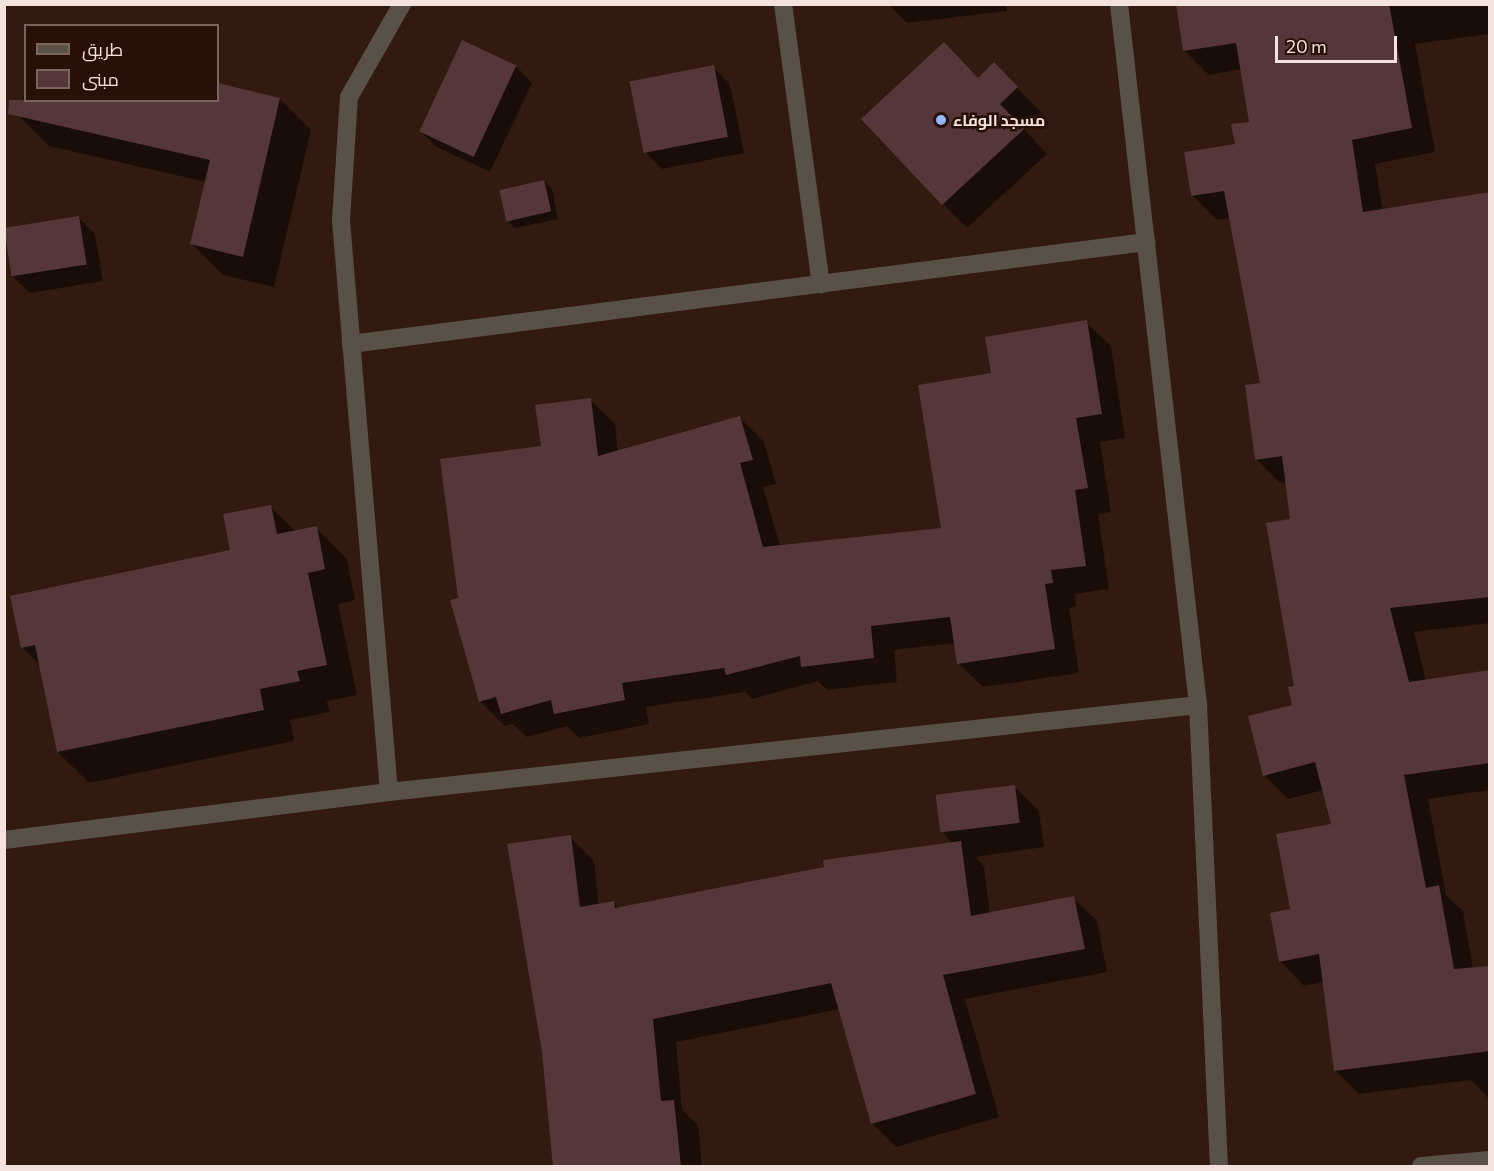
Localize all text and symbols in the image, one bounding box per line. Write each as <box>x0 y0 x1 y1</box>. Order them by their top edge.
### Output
legend <box>24 24 219 102</box>
scale bar <box>1278 24 1400 62</box>
text: 20 m <box>1286 35 1327 57</box>
text: طريق <box>82 38 123 60</box>
text: مبنى <box>82 68 119 90</box>
place label: مسجد الوفاء <box>953 110 1045 130</box>
marker: مسجد الوفاء <box>934 113 948 127</box>

